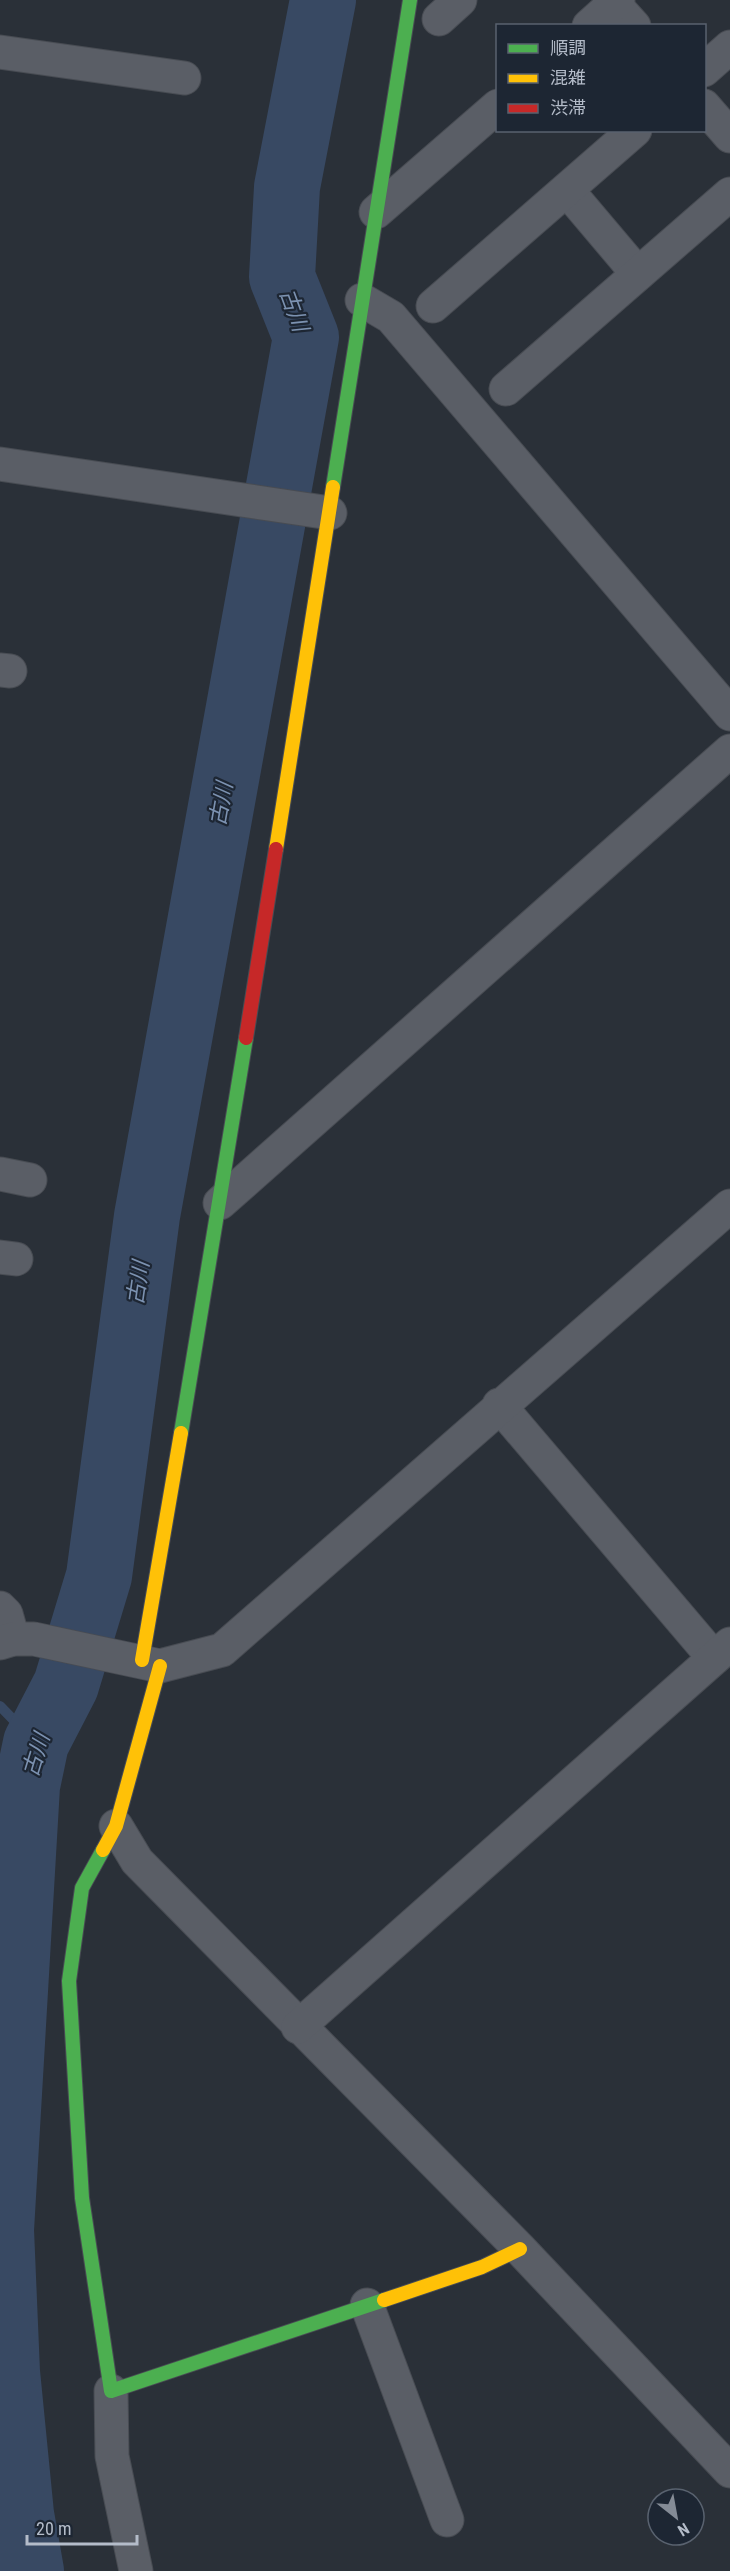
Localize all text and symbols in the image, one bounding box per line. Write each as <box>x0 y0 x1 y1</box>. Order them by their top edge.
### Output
legend <box>496 24 706 132</box>
text: 順調 <box>550 37 586 58</box>
text: 混雑 <box>550 67 586 88</box>
text: 渋滞 <box>550 97 586 118</box>
water label: 古川 <box>275 285 314 337</box>
water label: 古川 <box>205 778 237 828</box>
water label: 古川 <box>123 1258 154 1307</box>
water label: 古川 <box>18 1728 55 1780</box>
north arrow <box>646 2487 706 2547</box>
scale bar <box>27 2508 136 2546</box>
text: 20 m <box>36 2518 71 2539</box>
text: N <box>674 2519 693 2540</box>

